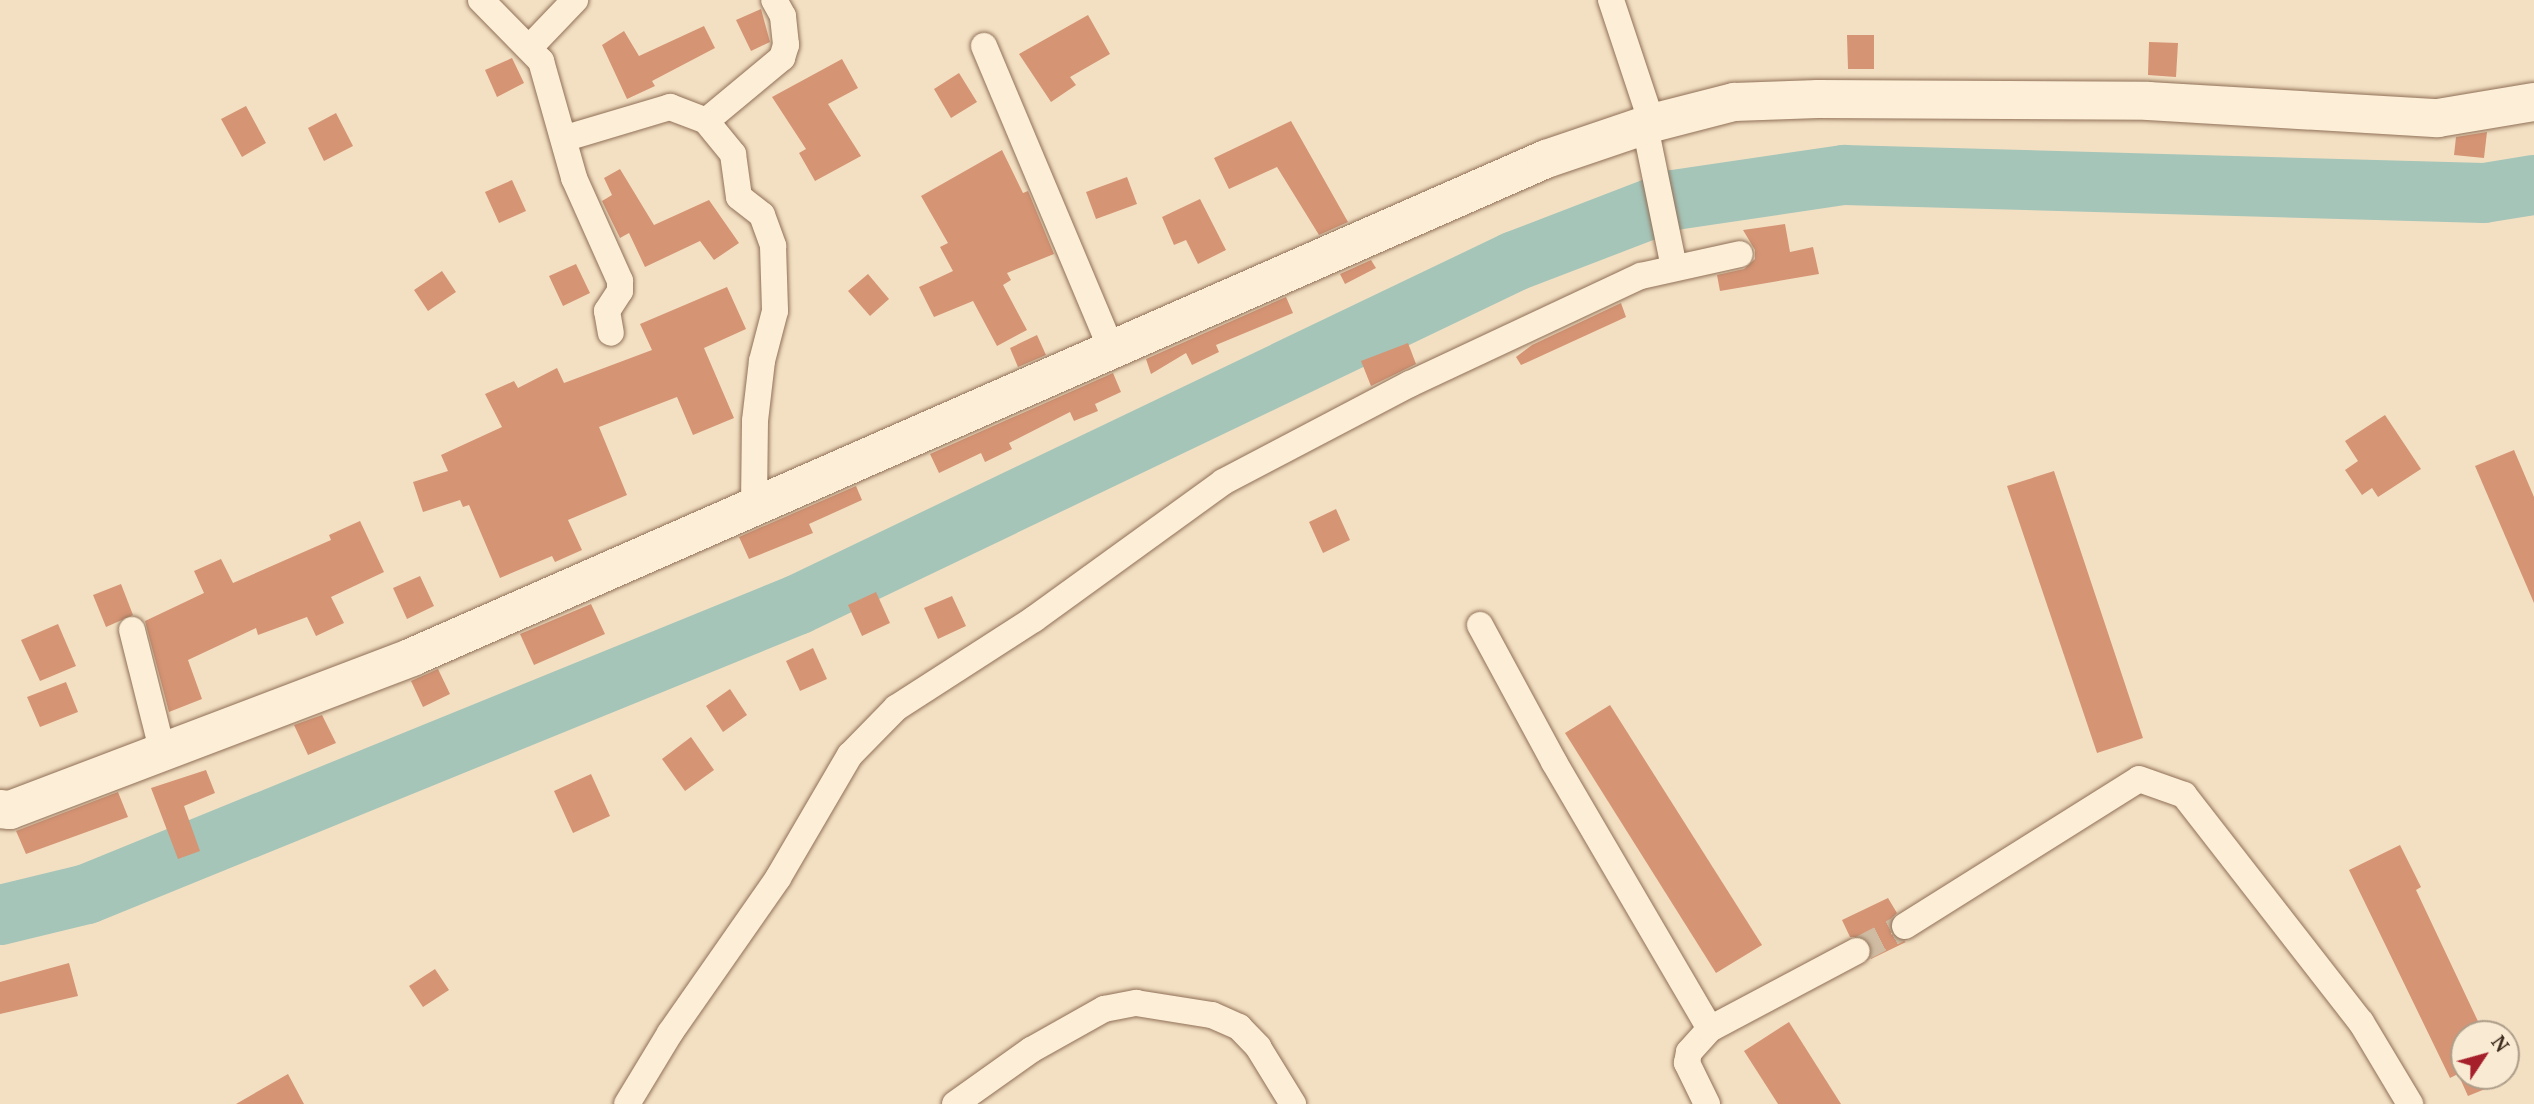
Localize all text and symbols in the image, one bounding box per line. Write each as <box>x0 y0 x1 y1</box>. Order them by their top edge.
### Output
north arrow <box>2450 1020 2520 1090</box>
text: N <box>2486 1030 2515 1057</box>

